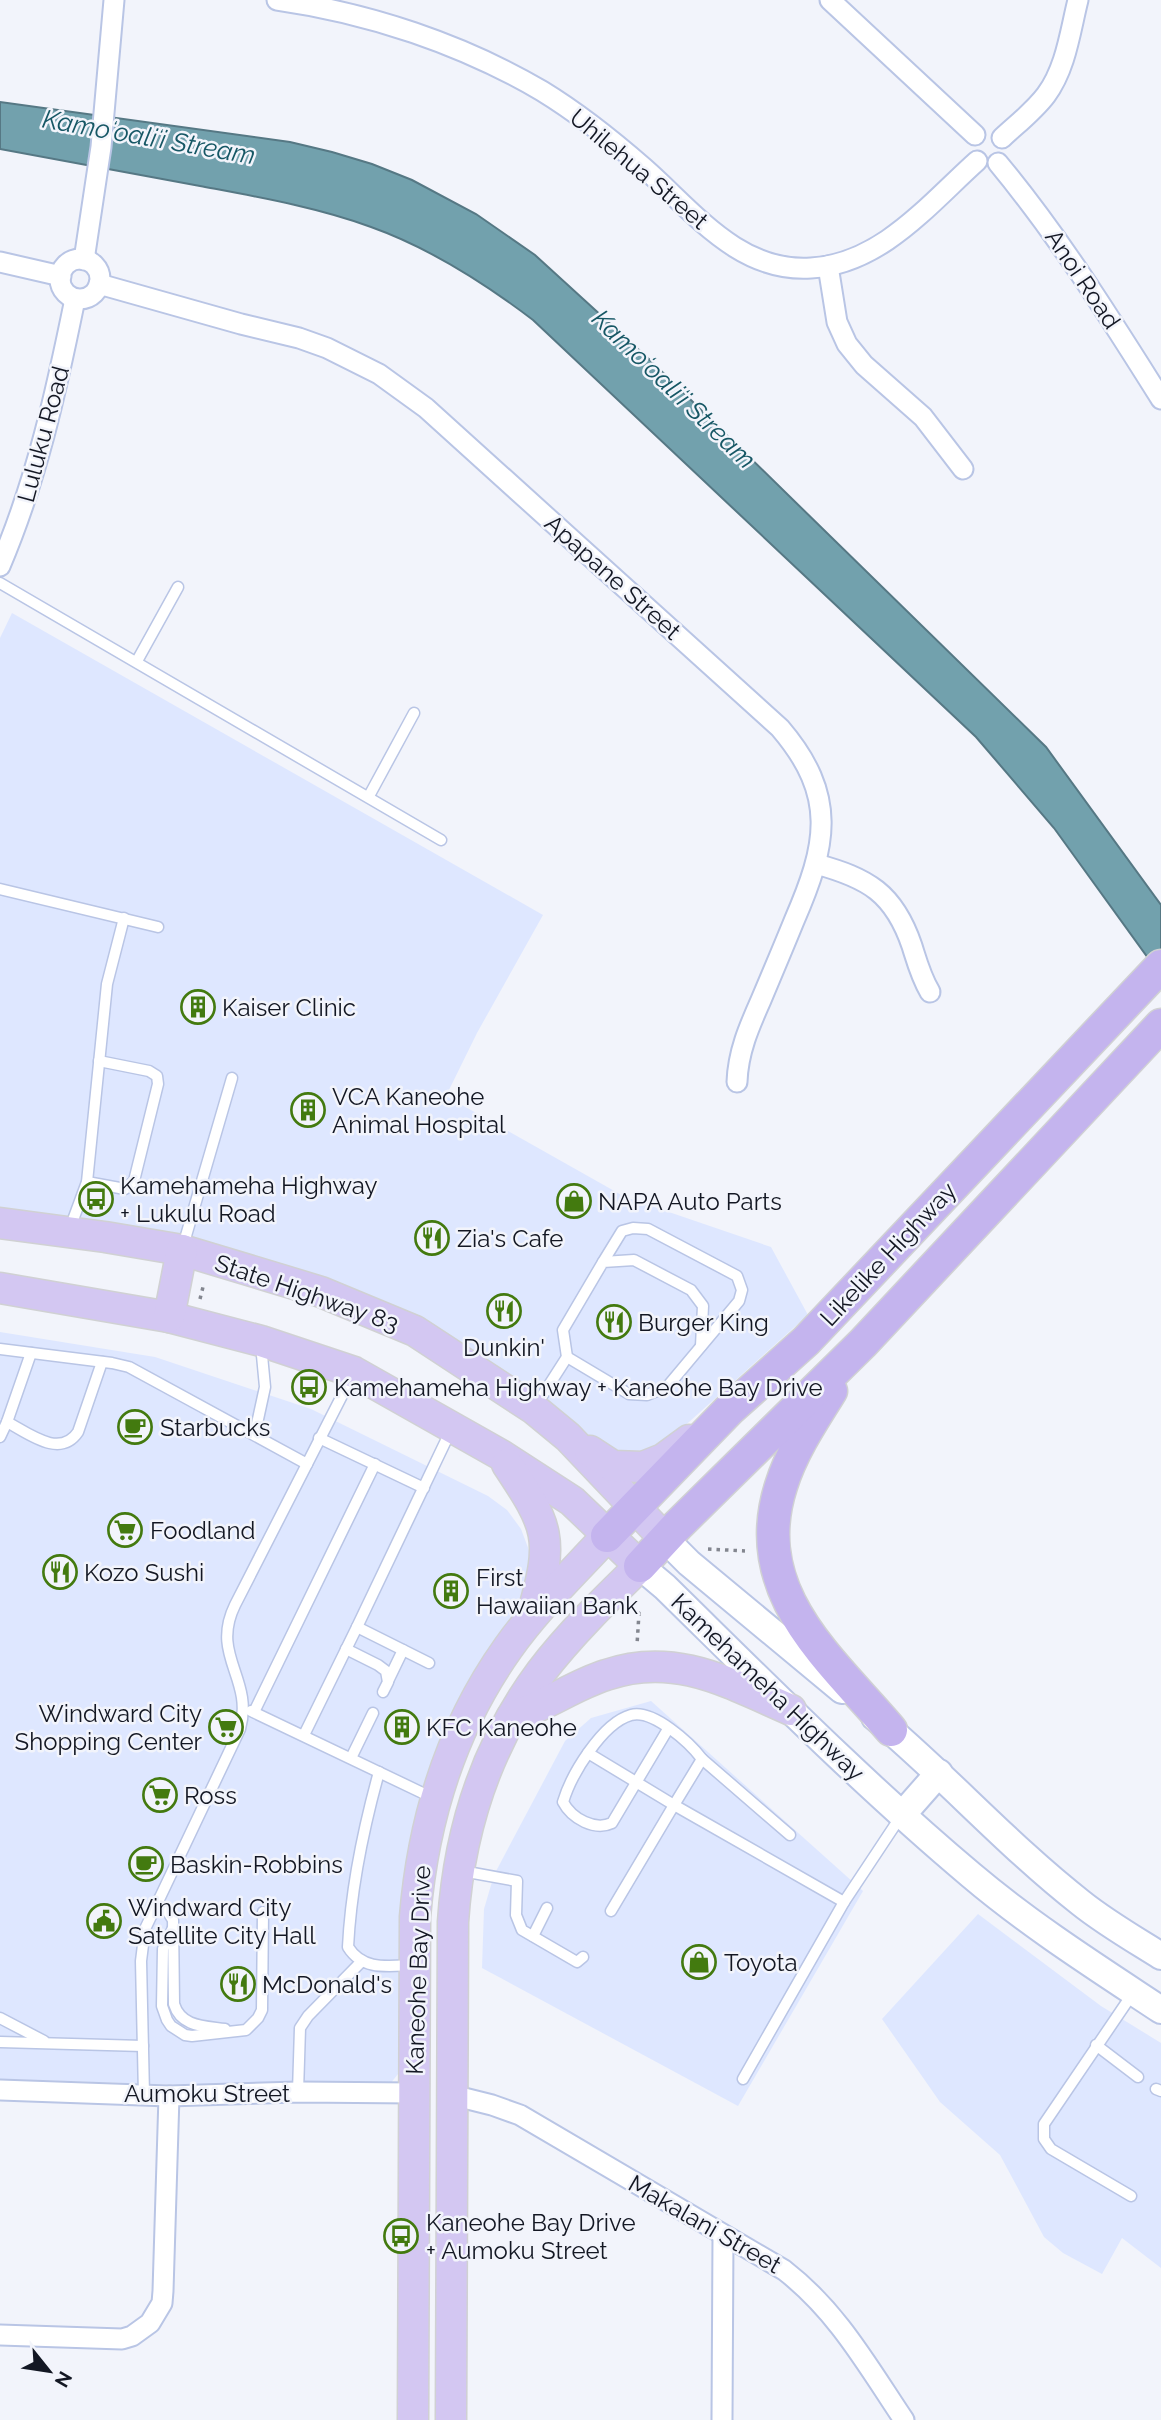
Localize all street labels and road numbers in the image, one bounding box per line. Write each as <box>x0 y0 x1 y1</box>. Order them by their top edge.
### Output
street label: Uhilehua Street <box>564 103 714 235</box>
street label: Anoi Road <box>1039 224 1127 334</box>
street label: Luluku Road <box>11 363 75 505</box>
street label: Apapane Street <box>539 508 687 646</box>
street label: Likelike Highway <box>814 1176 962 1332</box>
street label: State Highway 83 <box>211 1248 403 1338</box>
street label: Kamehameha Highway <box>665 1587 871 1787</box>
street label: Kaneohe Bay Drive <box>400 1865 436 2075</box>
street label: Aumoku Street <box>124 2079 290 2108</box>
street label: Makalani Street <box>624 2169 786 2279</box>

